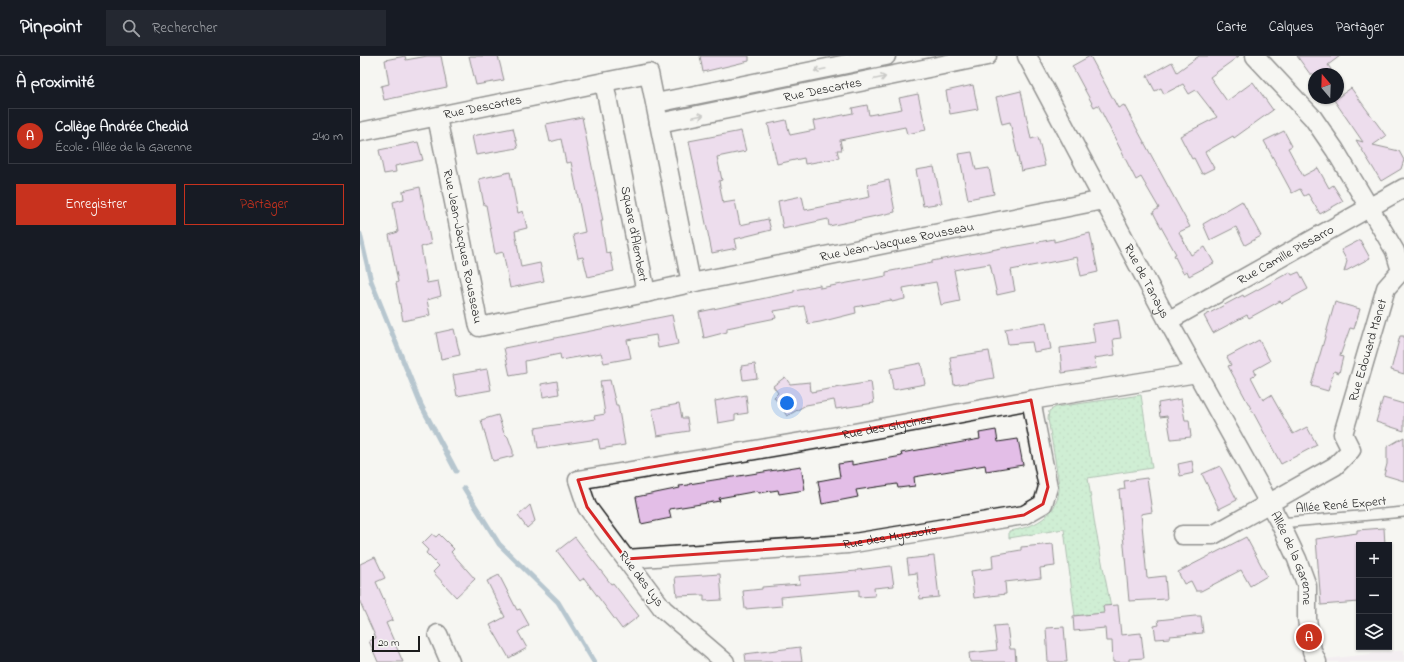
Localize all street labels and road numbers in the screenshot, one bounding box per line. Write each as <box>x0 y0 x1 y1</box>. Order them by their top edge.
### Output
street label: Rue Descartes <box>782 72 864 107</box>
street label: Rue Descartes <box>442 90 524 124</box>
street label: Rue Jean-Jacques Rousseau <box>438 168 488 325</box>
street label: Square d'Alembert <box>615 185 653 284</box>
street label: Rue Jean-Jacques Rousseau <box>818 217 976 266</box>
street label: Rue Camille Pissarro <box>1234 220 1338 289</box>
street label: Rue de Tanays <box>1119 241 1175 322</box>
street label: Rue Edouard Manet <box>1344 296 1392 404</box>
street label: Rue des Glycines <box>840 409 934 444</box>
street label: Allée René Expert <box>1295 492 1388 518</box>
street label: Allée de la Garenne <box>1266 508 1317 605</box>
street label: Rue des Myosotis <box>842 520 939 554</box>
street label: Rue des Lys <box>613 547 668 612</box>

